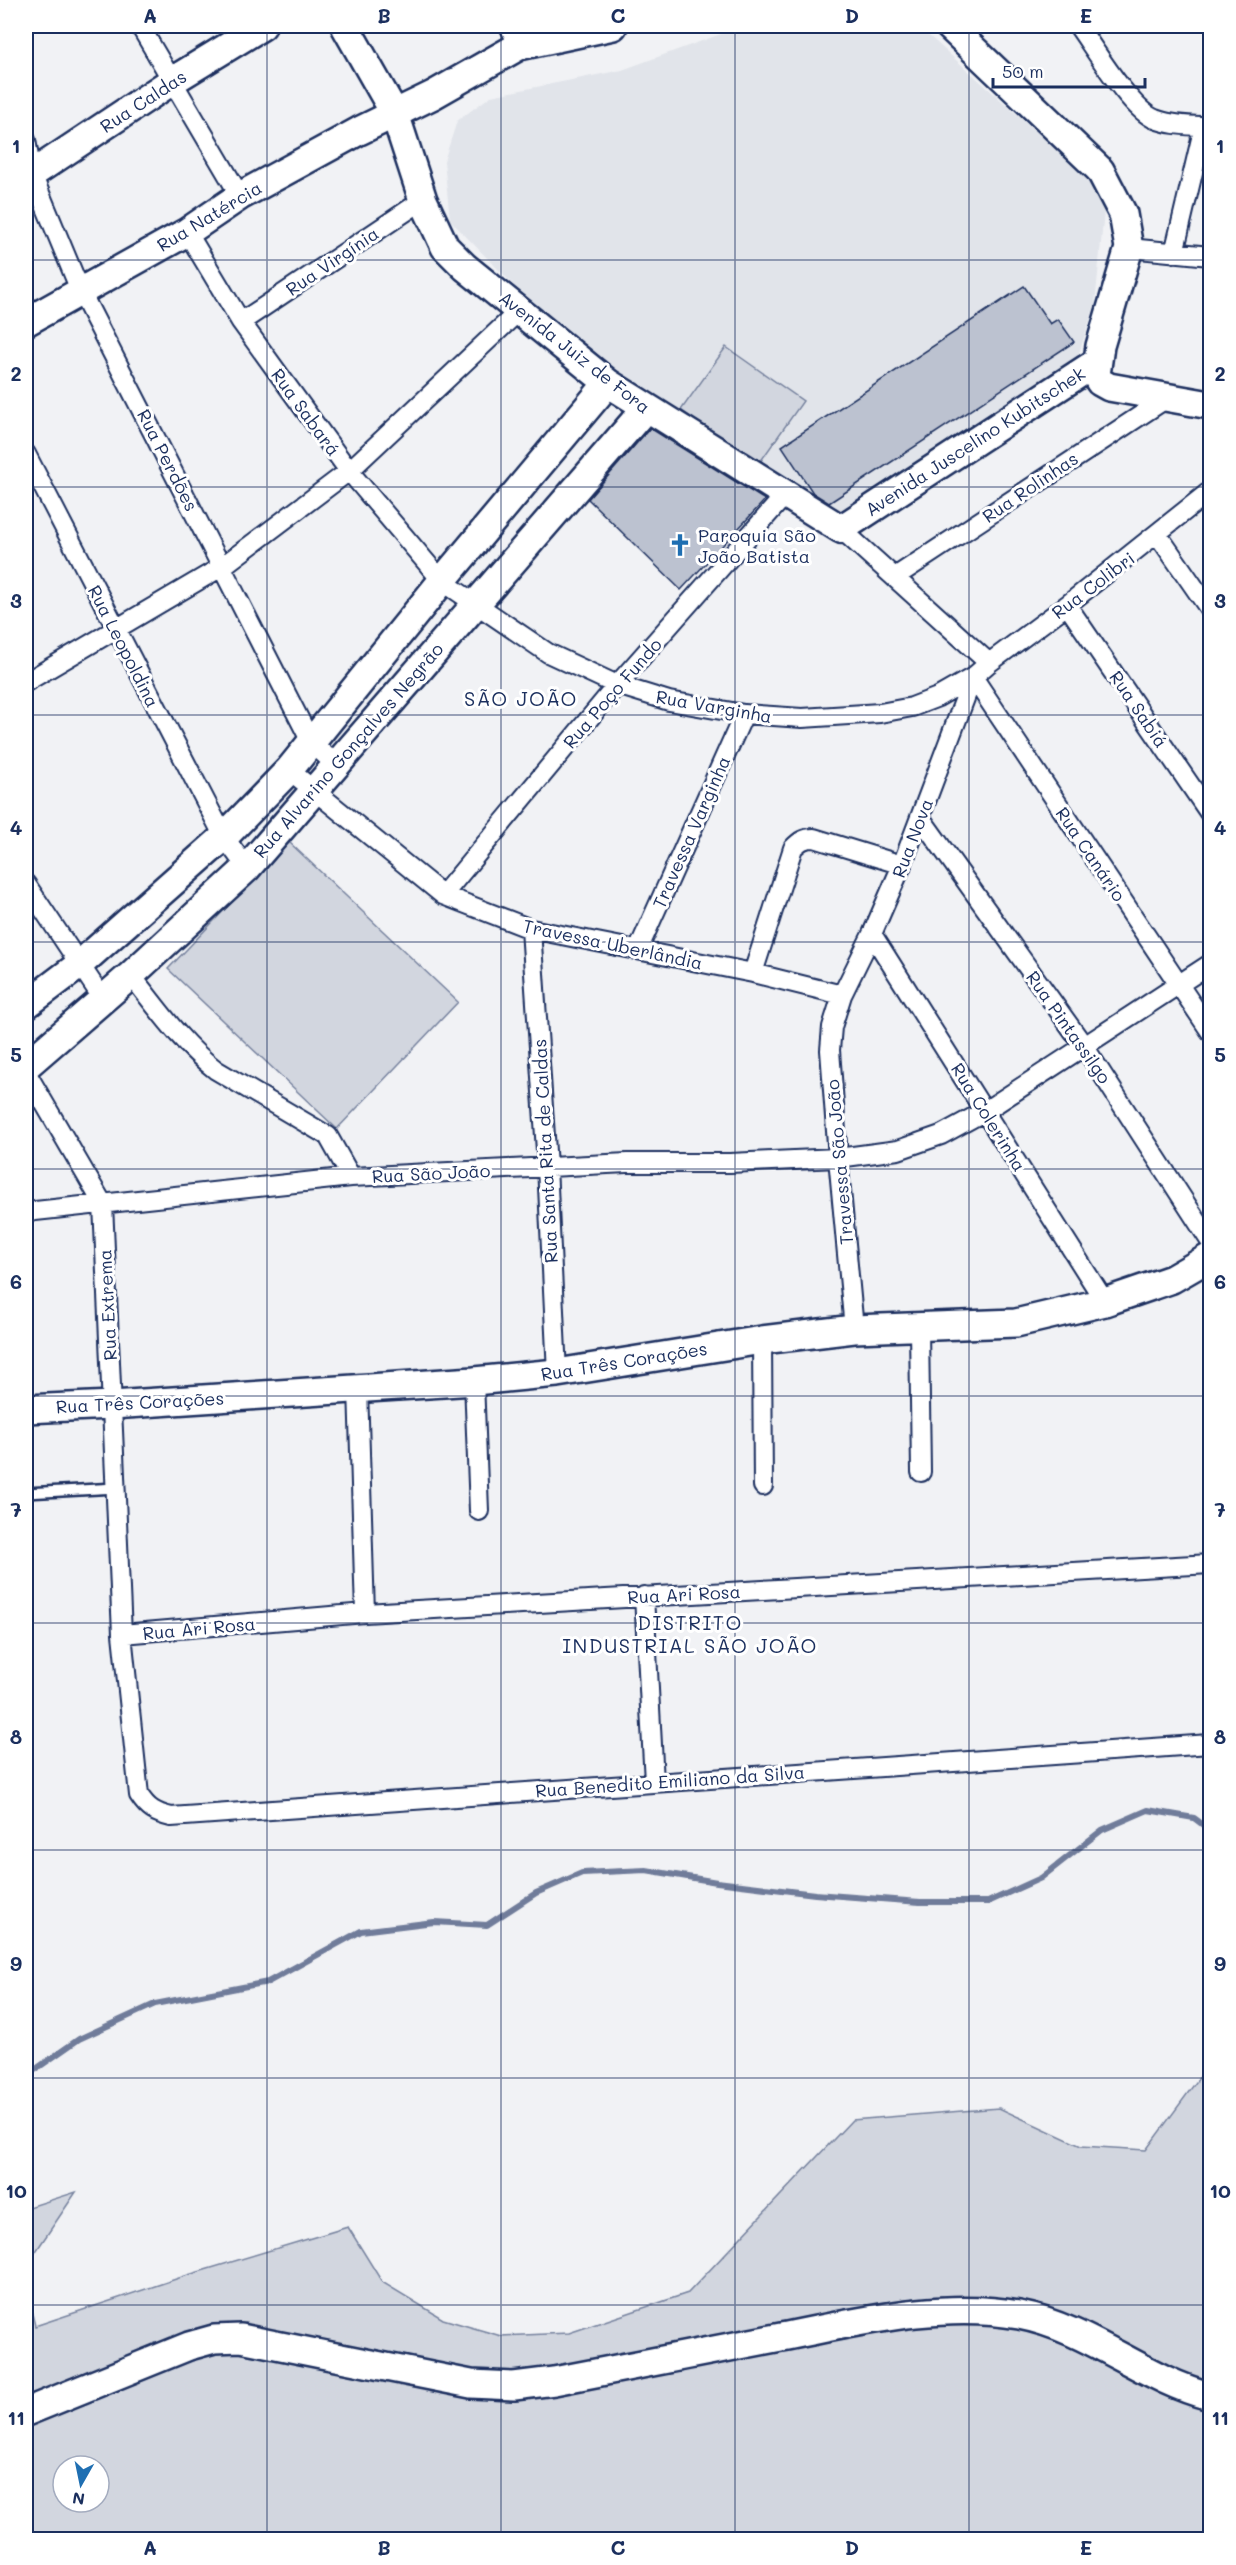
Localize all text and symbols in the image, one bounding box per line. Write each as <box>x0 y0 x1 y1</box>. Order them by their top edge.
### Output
text: A <box>143 2 157 28</box>
text: B <box>377 2 391 28</box>
text: C <box>611 2 626 28</box>
text: D <box>845 2 859 28</box>
text: E <box>1080 2 1092 28</box>
scale bar <box>993 51 1144 89</box>
text: 50 m <box>1002 59 1044 83</box>
street label: Rua Caldas <box>95 64 191 138</box>
text: 1 <box>12 132 20 158</box>
text: 1 <box>1216 132 1224 158</box>
street label: Rua Natércia <box>152 175 266 257</box>
street label: Rua Virgínia <box>281 221 383 301</box>
street label: Avenida Juiz de Fora <box>495 285 655 419</box>
text: 2 <box>10 360 22 386</box>
text: 2 <box>1214 360 1226 386</box>
street label: Avenida Juscelino Kubitschek <box>860 361 1090 521</box>
street label: Rua Sabará <box>266 363 346 461</box>
street label: Rua Perdões <box>132 405 204 515</box>
street label: Rua Rolinhas <box>977 446 1083 528</box>
place label: Paroquia São João Batista <box>698 523 816 568</box>
church icon: Paroquia São João Batista <box>667 532 693 558</box>
street label: Rua Colibri <box>1047 546 1139 624</box>
street label: Rua Leopoldina <box>83 581 165 711</box>
text: 3 <box>10 587 22 613</box>
text: 3 <box>1214 587 1226 613</box>
street label: Rua Poço Fundo <box>557 632 667 753</box>
street label: Rua Alvarino Gonçalves Negrão <box>248 637 449 863</box>
street label: Rua Sabiá <box>1104 666 1174 752</box>
street label: Rua Varginha <box>654 684 774 728</box>
district label: SÃO JOÃO <box>464 685 578 711</box>
street label: Travessa Varginha <box>647 752 735 912</box>
street label: Rua Nova <box>886 795 938 881</box>
street label: Rua Canário <box>1051 802 1132 906</box>
text: 4 <box>10 814 23 840</box>
text: 4 <box>1214 814 1227 840</box>
street label: Travessa Uberlândia <box>521 913 705 975</box>
street label: Rua Pintassilgo <box>1021 966 1117 1088</box>
street label: Rua Santa Rita de Caldas <box>527 1038 563 1264</box>
text: 5 <box>10 1041 22 1067</box>
text: 5 <box>1214 1041 1226 1067</box>
street label: Rua Colerinha <box>946 1058 1032 1176</box>
street label: Travessa São João <box>820 1078 858 1246</box>
street label: Rua São João <box>371 1158 491 1188</box>
street label: Rua Extrema <box>92 1249 122 1361</box>
text: 6 <box>10 1268 22 1294</box>
text: 6 <box>1214 1268 1226 1294</box>
street label: Rua Três Corações <box>539 1336 709 1386</box>
street label: Rua Três Corações <box>55 1386 225 1418</box>
text: 7 <box>10 1496 22 1522</box>
text: 7 <box>1214 1496 1226 1522</box>
street label: Rua Ari Rosa <box>627 1579 741 1609</box>
district label: DISTRITO INDUSTRIAL SÃO JOÃO <box>562 1609 818 1658</box>
street label: Rua Ari Rosa <box>142 1611 256 1645</box>
text: 8 <box>10 1723 22 1749</box>
text: 8 <box>1214 1723 1226 1749</box>
street label: Rua Benedito Emiliano da Silva <box>534 1760 806 1802</box>
text: 9 <box>10 1950 22 1976</box>
text: 9 <box>1214 1950 1226 1976</box>
text: 10 <box>5 2177 27 2203</box>
text: 10 <box>1209 2177 1231 2203</box>
text: 11 <box>7 2404 25 2430</box>
text: 11 <box>1211 2404 1229 2430</box>
north arrow <box>51 2454 111 2514</box>
text: N <box>71 2488 86 2511</box>
text: A <box>143 2534 157 2560</box>
text: B <box>377 2534 391 2560</box>
text: C <box>611 2534 626 2560</box>
text: D <box>845 2534 859 2560</box>
text: E <box>1080 2534 1092 2560</box>

